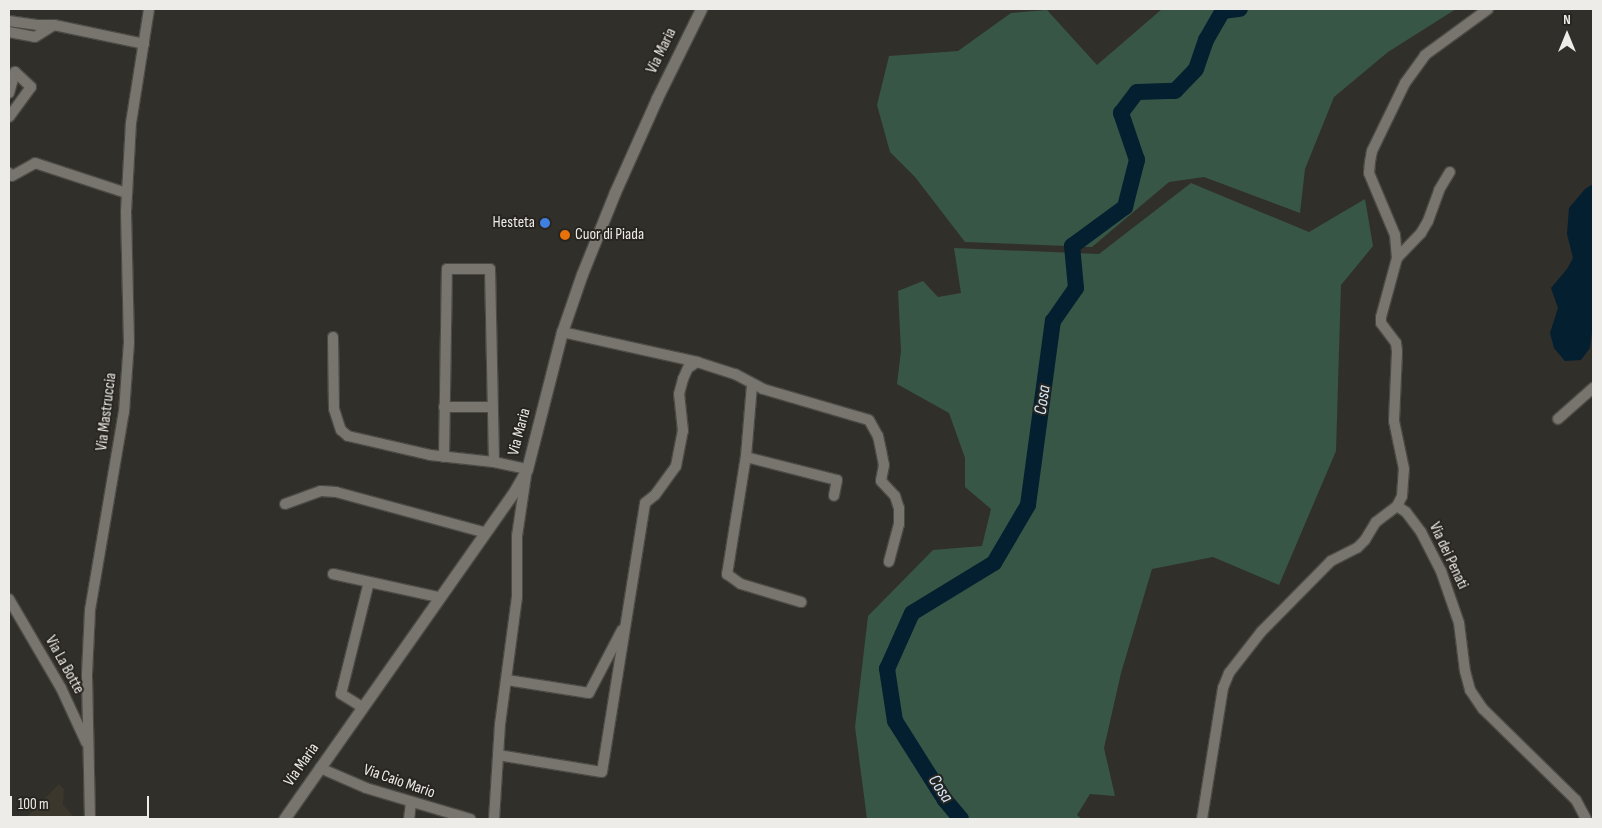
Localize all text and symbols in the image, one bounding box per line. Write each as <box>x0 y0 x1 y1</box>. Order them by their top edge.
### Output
north arrow <box>1542 10 1592 60</box>
text: N <box>1563 11 1571 28</box>
street label: Via Maria <box>643 25 681 77</box>
place label: Hesteta <box>493 213 535 233</box>
marker: Hesteta <box>539 217 551 229</box>
place label: Cuor di Piada <box>575 225 644 245</box>
marker: Cuor di Piada <box>559 229 571 241</box>
street label: Via Mastruccia <box>93 372 121 452</box>
water label: Cosa <box>1030 384 1056 416</box>
street label: Via Maria <box>504 406 536 458</box>
street label: Via dei Penati <box>1424 520 1472 592</box>
street label: Via La Botte <box>40 633 88 697</box>
street label: Via Maria <box>280 740 324 790</box>
street label: Via Caio Mario <box>361 761 437 803</box>
water label: Cosa <box>923 771 957 807</box>
scale bar <box>12 786 151 818</box>
text: 100 m <box>18 795 49 814</box>

